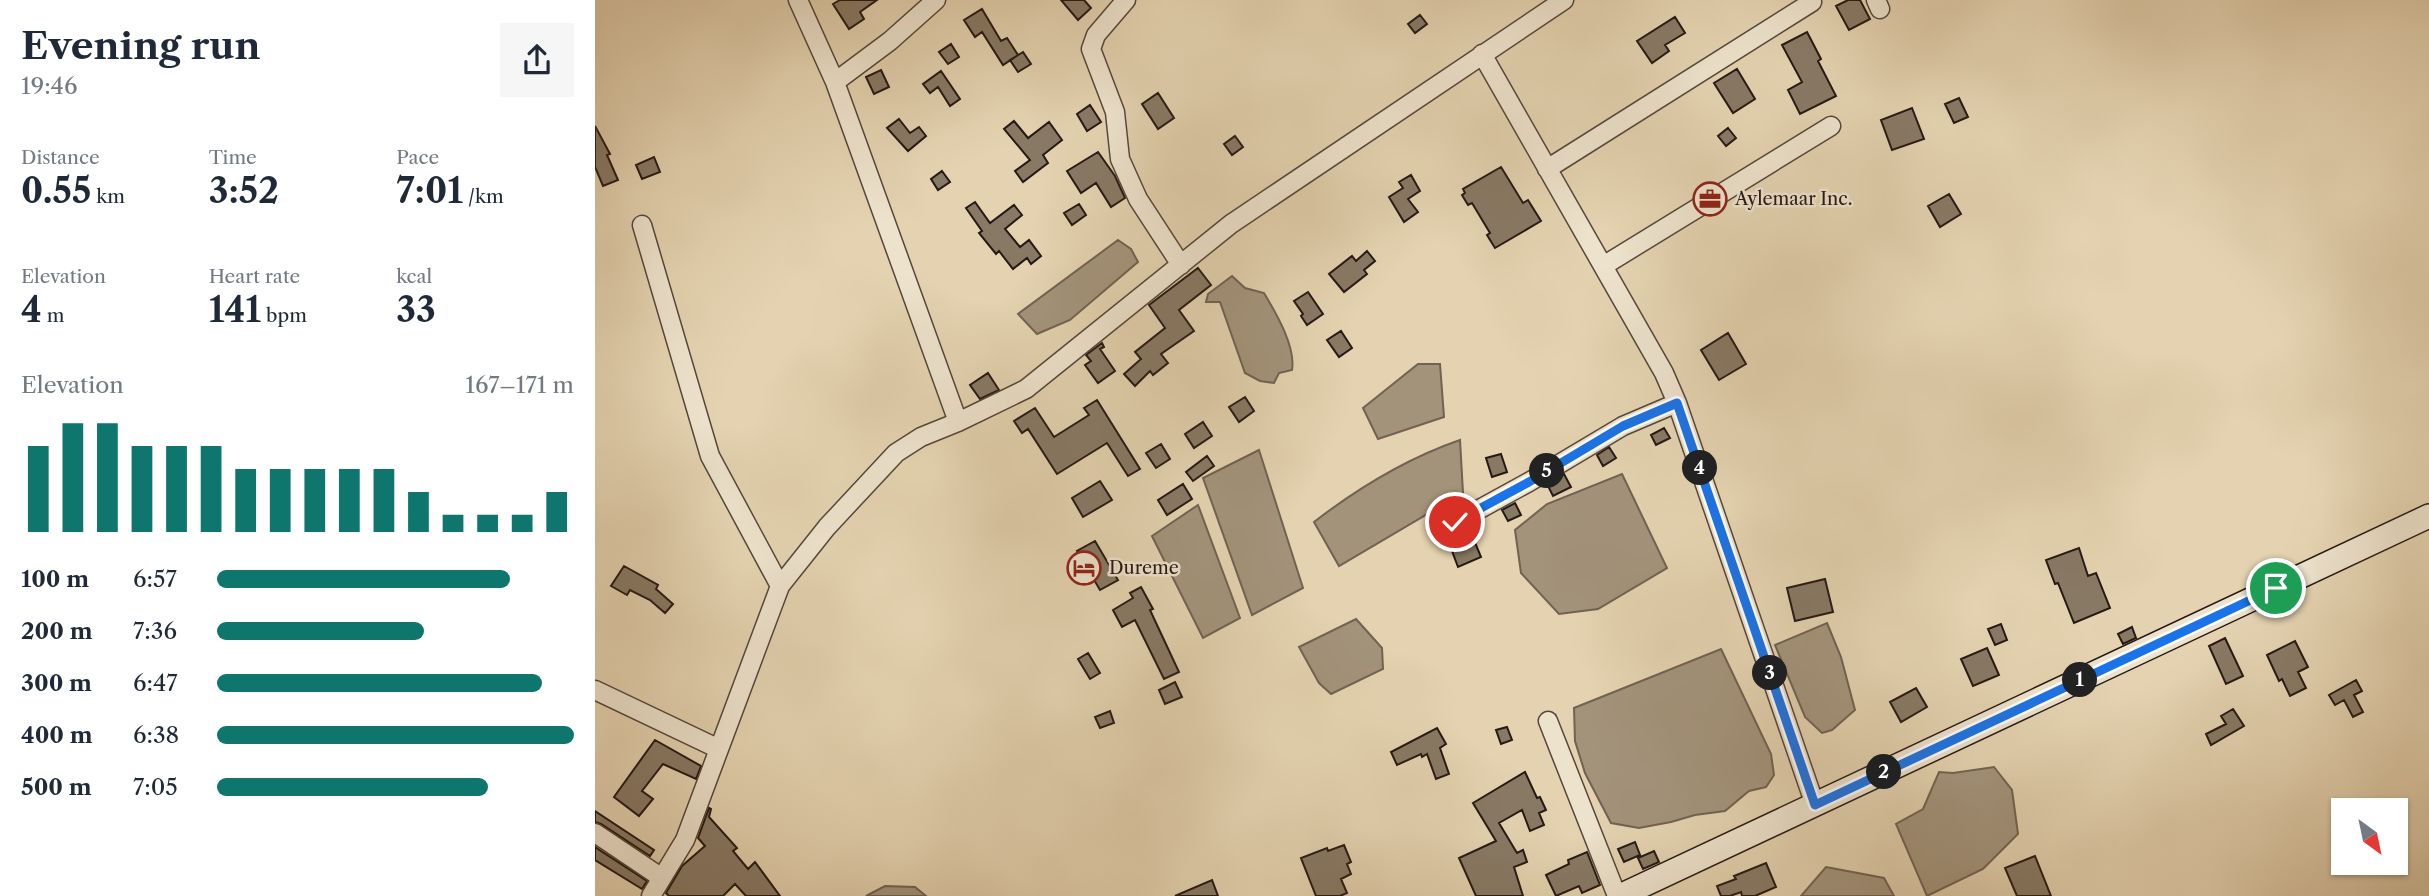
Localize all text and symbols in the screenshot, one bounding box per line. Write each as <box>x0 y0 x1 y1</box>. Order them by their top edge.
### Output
text: Evening run <box>21 22 261 69</box>
button: share <box>500 23 574 97</box>
text: 19:46 <box>21 72 77 100</box>
text: Distance <box>21 146 100 169</box>
text: Time <box>209 146 257 169</box>
text: Pace <box>396 146 439 169</box>
text: 0.55 <box>21 169 91 212</box>
text: 3:52 <box>209 169 279 212</box>
text: 7:01 <box>396 169 463 212</box>
office icon: Aylemaar Inc. <box>1691 180 1729 218</box>
text: km <box>91 185 125 208</box>
text: /km <box>463 185 504 208</box>
place label: Aylemaar Inc. <box>1734 188 1853 210</box>
text: Elevation <box>21 265 106 288</box>
text: Heart rate <box>209 265 300 288</box>
text: kcal <box>396 265 432 288</box>
text: 4 <box>21 288 42 331</box>
text: 141 <box>209 288 261 331</box>
text: 33 <box>396 288 436 331</box>
text: m <box>42 304 65 327</box>
text: bpm <box>261 304 307 327</box>
text: Elevation <box>21 371 124 399</box>
text: 167–171 m <box>465 371 574 399</box>
pin: 4 <box>1683 450 1717 486</box>
pin: 5 <box>1529 454 1565 489</box>
text: 4 <box>1694 456 1705 479</box>
text: 5 <box>1541 459 1552 482</box>
pin <box>1425 492 1485 552</box>
icon: check <box>1436 503 1474 541</box>
hotel icon: Dureme <box>1065 549 1103 587</box>
place label: Dureme <box>1109 557 1179 579</box>
pin <box>2246 558 2306 618</box>
text: 100 m <box>21 565 89 593</box>
text: 6:57 <box>133 565 177 593</box>
icon: arrive <box>2257 569 2295 607</box>
text: 200 m <box>21 617 93 645</box>
text: 7:36 <box>133 617 177 645</box>
pin: 3 <box>1753 656 1787 690</box>
text: 3 <box>1764 661 1775 684</box>
pin: 1 <box>2063 662 2097 698</box>
text: 1 <box>2075 668 2084 691</box>
text: 300 m <box>21 669 92 697</box>
text: 6:47 <box>133 669 178 697</box>
text: 400 m <box>21 721 93 749</box>
text: 6:38 <box>133 721 179 749</box>
pin: 2 <box>1867 754 1901 790</box>
text: 2 <box>1878 760 1889 783</box>
text: 500 m <box>21 773 92 801</box>
text: 7:05 <box>133 773 178 801</box>
north arrow <box>2331 798 2408 875</box>
map controls <box>2331 798 2408 875</box>

